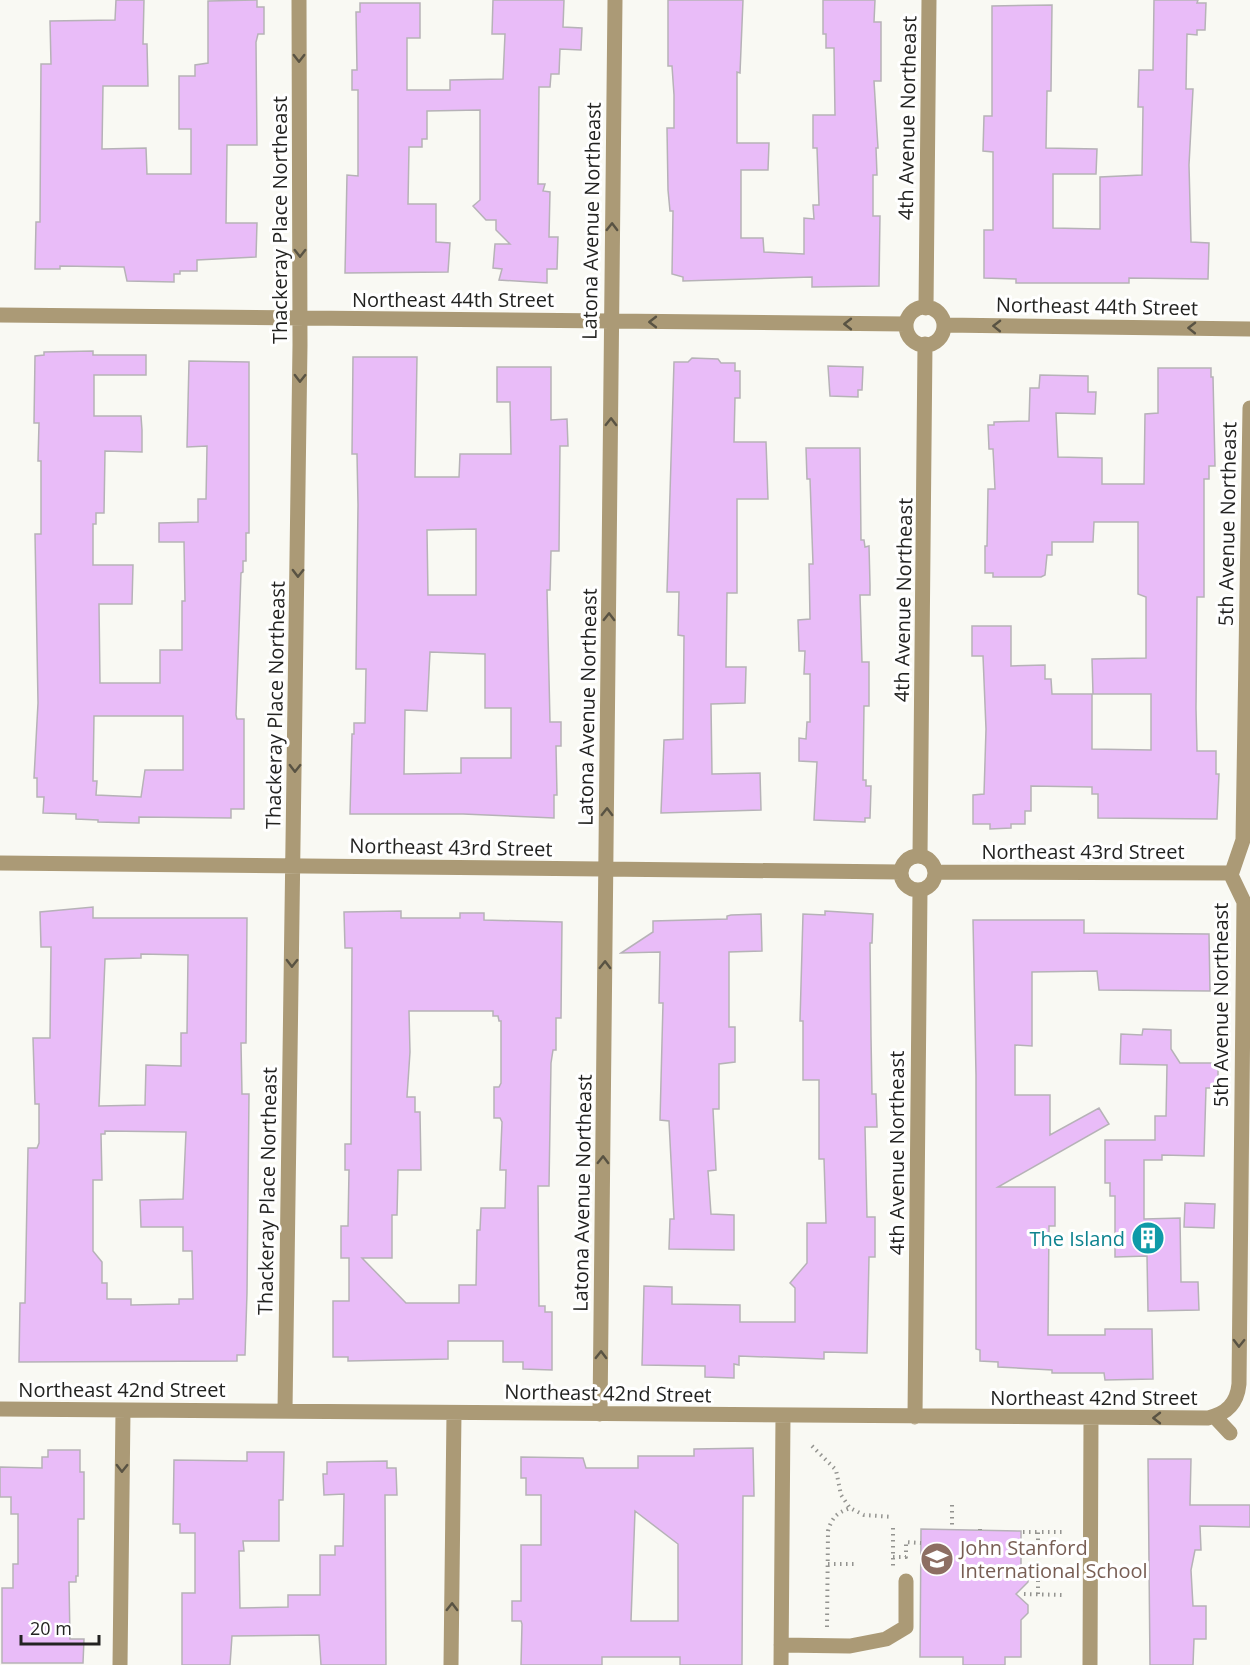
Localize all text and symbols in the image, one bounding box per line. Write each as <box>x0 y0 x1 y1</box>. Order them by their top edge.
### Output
street label: 4th Avenue Northeast <box>892 16 922 220</box>
one-way arrow <box>293 54 305 63</box>
street label: Thackeray Place Northeast <box>266 96 293 344</box>
street label: Latona Avenue Northeast <box>575 102 607 340</box>
one-way arrow <box>606 223 619 232</box>
one-way arrow <box>294 249 306 258</box>
street label: Northeast 44th Street <box>352 286 554 313</box>
street label: Northeast 44th Street <box>996 291 1198 321</box>
one-way arrow <box>648 316 657 328</box>
one-way arrow <box>843 318 852 330</box>
one-way arrow <box>992 320 1001 332</box>
one-way arrow <box>1187 322 1196 334</box>
one-way arrow <box>294 373 306 382</box>
one-way arrow <box>604 418 617 427</box>
street label: 5th Avenue Northeast <box>1212 422 1242 626</box>
street label: 4th Avenue Northeast <box>888 498 918 702</box>
one-way arrow <box>291 568 304 577</box>
street label: Thackeray Place Northeast <box>259 581 291 829</box>
street label: Latona Avenue Northeast <box>571 588 603 826</box>
one-way arrow <box>603 613 615 622</box>
one-way arrow <box>289 763 301 772</box>
one-way arrow <box>601 808 613 817</box>
street label: Northeast 43rd Street <box>349 832 553 862</box>
street label: Northeast 43rd Street <box>981 838 1185 865</box>
street label: 5th Avenue Northeast <box>1207 903 1234 1107</box>
one-way arrow <box>286 958 298 967</box>
one-way arrow <box>599 961 611 970</box>
street label: 4th Avenue Northeast <box>883 1051 910 1255</box>
street label: Thackeray Place Northeast <box>251 1067 283 1315</box>
street label: Latona Avenue Northeast <box>566 1074 598 1312</box>
one-way arrow <box>597 1156 609 1165</box>
building icon: The Island <box>1130 1220 1166 1256</box>
place label: The Island <box>1030 1225 1125 1252</box>
one-way arrow <box>1233 1338 1245 1347</box>
one-way arrow <box>595 1351 607 1360</box>
street label: Northeast 42nd Street <box>18 1376 226 1403</box>
street label: Northeast 42nd Street <box>504 1378 712 1408</box>
street label: Northeast 42nd Street <box>990 1384 1198 1411</box>
one-way arrow <box>1152 1412 1161 1424</box>
one-way arrow <box>116 1464 128 1473</box>
place label: John Stanford International School <box>958 1534 1148 1584</box>
school or university icon: John Stanford International School <box>919 1541 955 1577</box>
one-way arrow <box>446 1602 458 1611</box>
scale bar <box>21 1608 99 1646</box>
text: 20 m <box>30 1616 72 1640</box>

